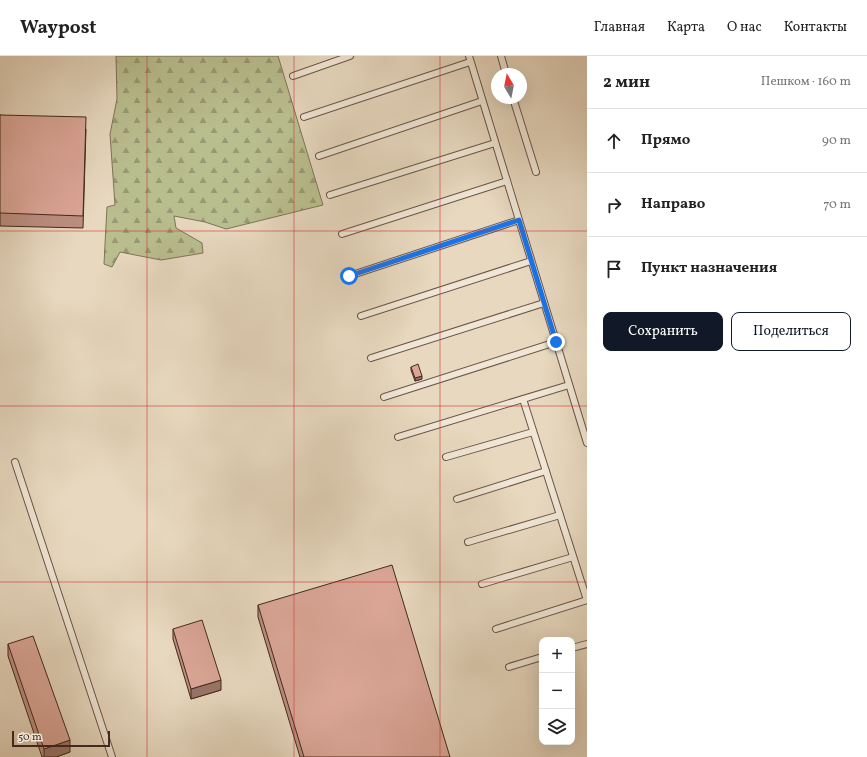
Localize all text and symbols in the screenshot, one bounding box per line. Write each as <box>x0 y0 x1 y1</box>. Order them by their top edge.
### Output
text: Waypost <box>20 15 96 41</box>
text: Главная <box>594 18 645 37</box>
text: Карта <box>667 18 705 37</box>
text: О нас <box>727 18 762 37</box>
text: Контакты <box>784 18 847 37</box>
north arrow <box>491 68 527 104</box>
text: 2 мин <box>603 71 650 94</box>
text: Пешком · 160 m <box>761 73 851 91</box>
icon: ahead <box>603 130 625 152</box>
text: Прямо <box>641 130 690 151</box>
text: 90 m <box>822 132 851 150</box>
icon: right <box>603 194 625 216</box>
text: Направо <box>641 194 705 215</box>
text: 70 m <box>823 196 851 214</box>
icon: arrive <box>603 258 625 280</box>
text: Пункт назначения <box>641 258 777 279</box>
route start <box>340 267 358 285</box>
button: Сохранить <box>603 312 723 351</box>
button: Поделиться <box>731 312 851 351</box>
route end <box>547 333 565 351</box>
map controls <box>539 637 575 745</box>
button: + <box>539 637 575 673</box>
button: − <box>539 673 575 709</box>
button: layers <box>539 709 575 745</box>
scale bar <box>12 729 110 748</box>
text: 50 m <box>18 730 42 745</box>

